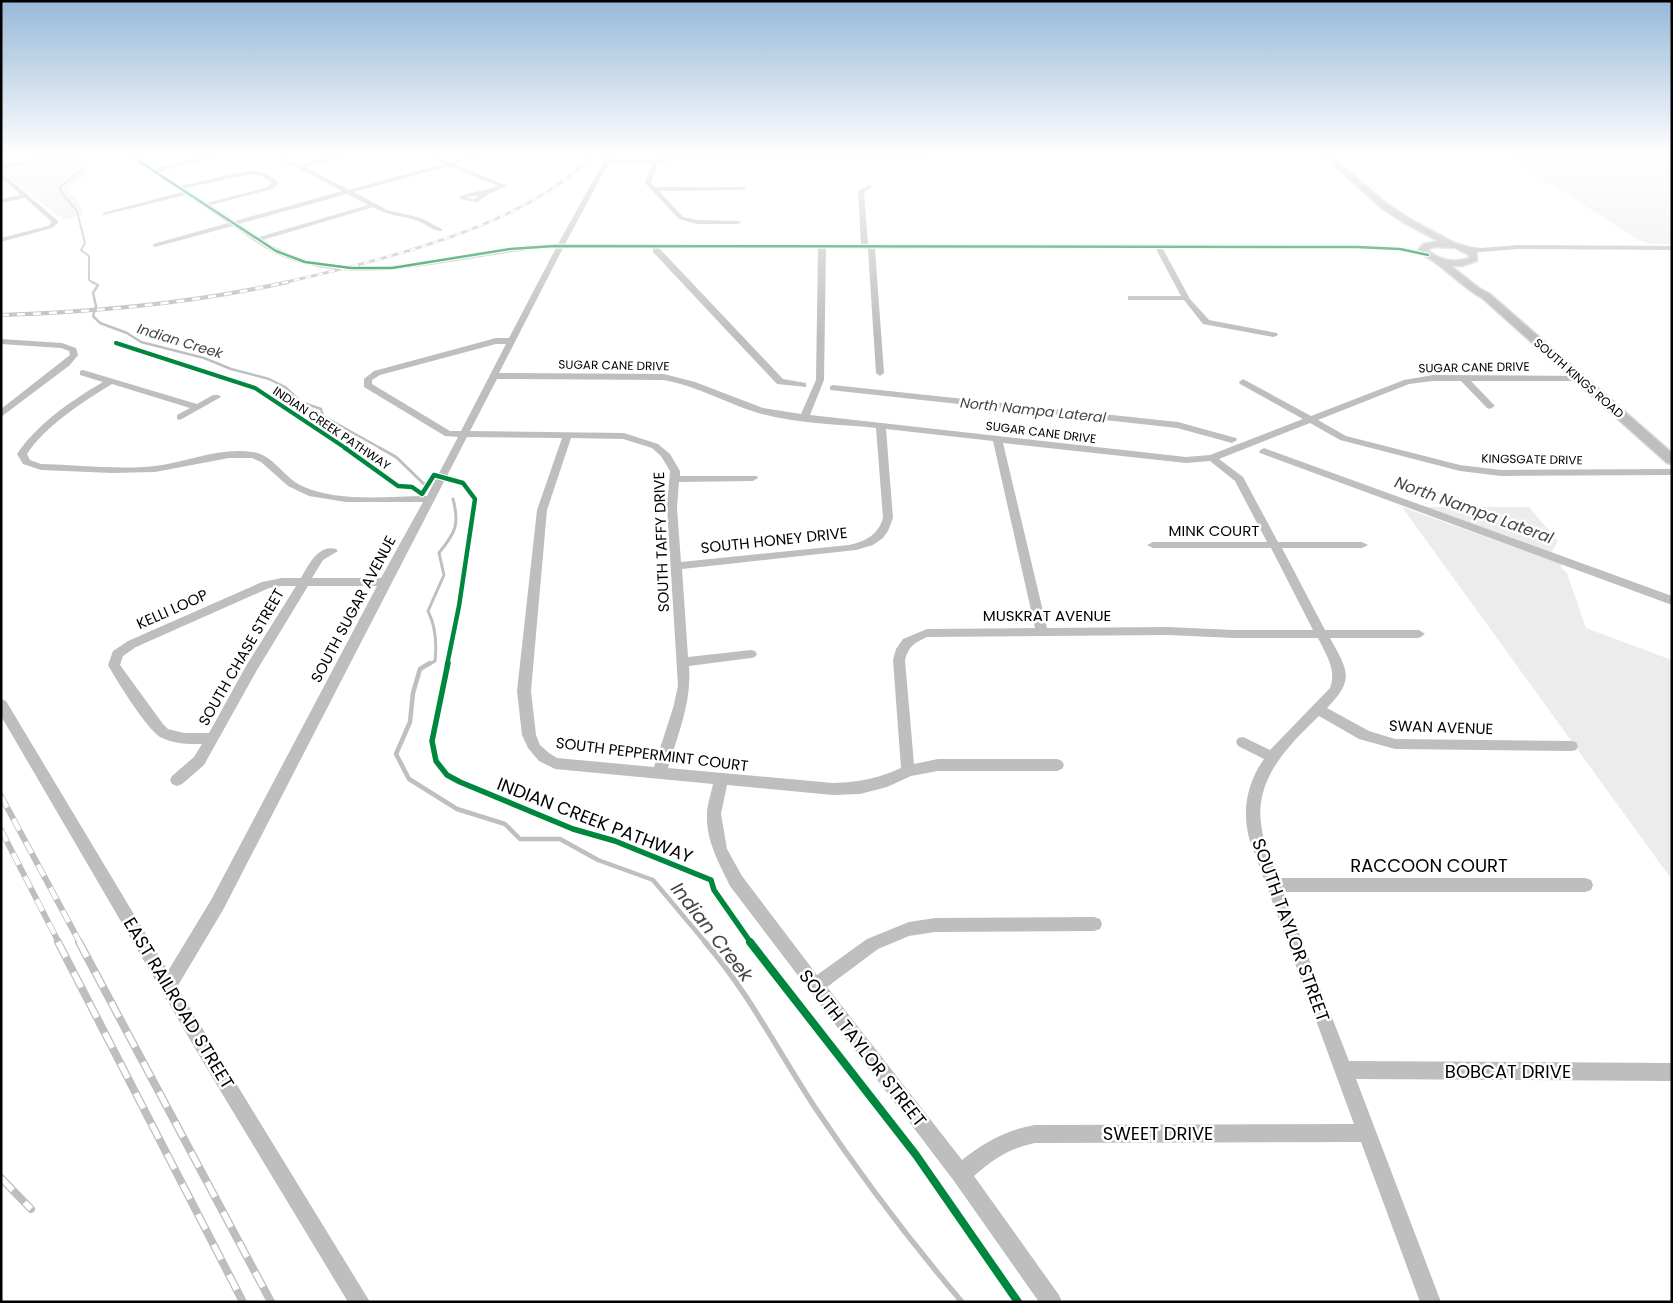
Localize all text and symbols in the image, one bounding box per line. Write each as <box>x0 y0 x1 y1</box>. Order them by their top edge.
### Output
water label: Indian Creek <box>135 318 226 364</box>
street label: SOUTH KINGS ROAD <box>1530 334 1628 422</box>
street label: SUGAR CANE DRIVE <box>558 356 670 374</box>
street label: SUGAR CANE DRIVE <box>1418 358 1530 376</box>
street label: INDIAN CREEK PATHWAY <box>270 382 394 474</box>
water label: North Nampa Lateral <box>959 392 1107 428</box>
street label: SUGAR CANE DRIVE <box>985 417 1097 447</box>
street label: KINGSGATE DRIVE <box>1481 450 1583 468</box>
street label: SOUTH TAFFY DRIVE <box>648 471 674 613</box>
water label: North Nampa Lateral <box>1391 471 1557 549</box>
street label: MINK COURT <box>1169 520 1259 541</box>
street label: SOUTH HONEY DRIVE <box>699 522 849 558</box>
street label: SOUTH SUGAR AVENUE <box>305 532 401 686</box>
street label: KELLI LOOP <box>133 584 211 634</box>
street label: SOUTH CHASE STREET <box>193 584 289 730</box>
street label: MUSKRAT AVENUE <box>983 605 1111 626</box>
street label: SWAN AVENUE <box>1388 715 1494 739</box>
street label: SOUTH PEPPERMINT COURT <box>555 732 749 776</box>
street label: INDIAN CREEK PATHWAY <box>494 771 697 869</box>
street label: SOUTH TAYLOR STREET <box>1246 835 1336 1025</box>
street label: RACCOON COURT <box>1350 853 1508 878</box>
water label: Indian Creek <box>664 876 760 989</box>
street label: EAST RAILROAD STREET <box>118 913 240 1094</box>
street label: SOUTH TAYLOR STREET <box>794 964 933 1132</box>
street label: BOBCAT DRIVE <box>1445 1059 1571 1084</box>
street label: SWEET DRIVE <box>1103 1121 1213 1146</box>

